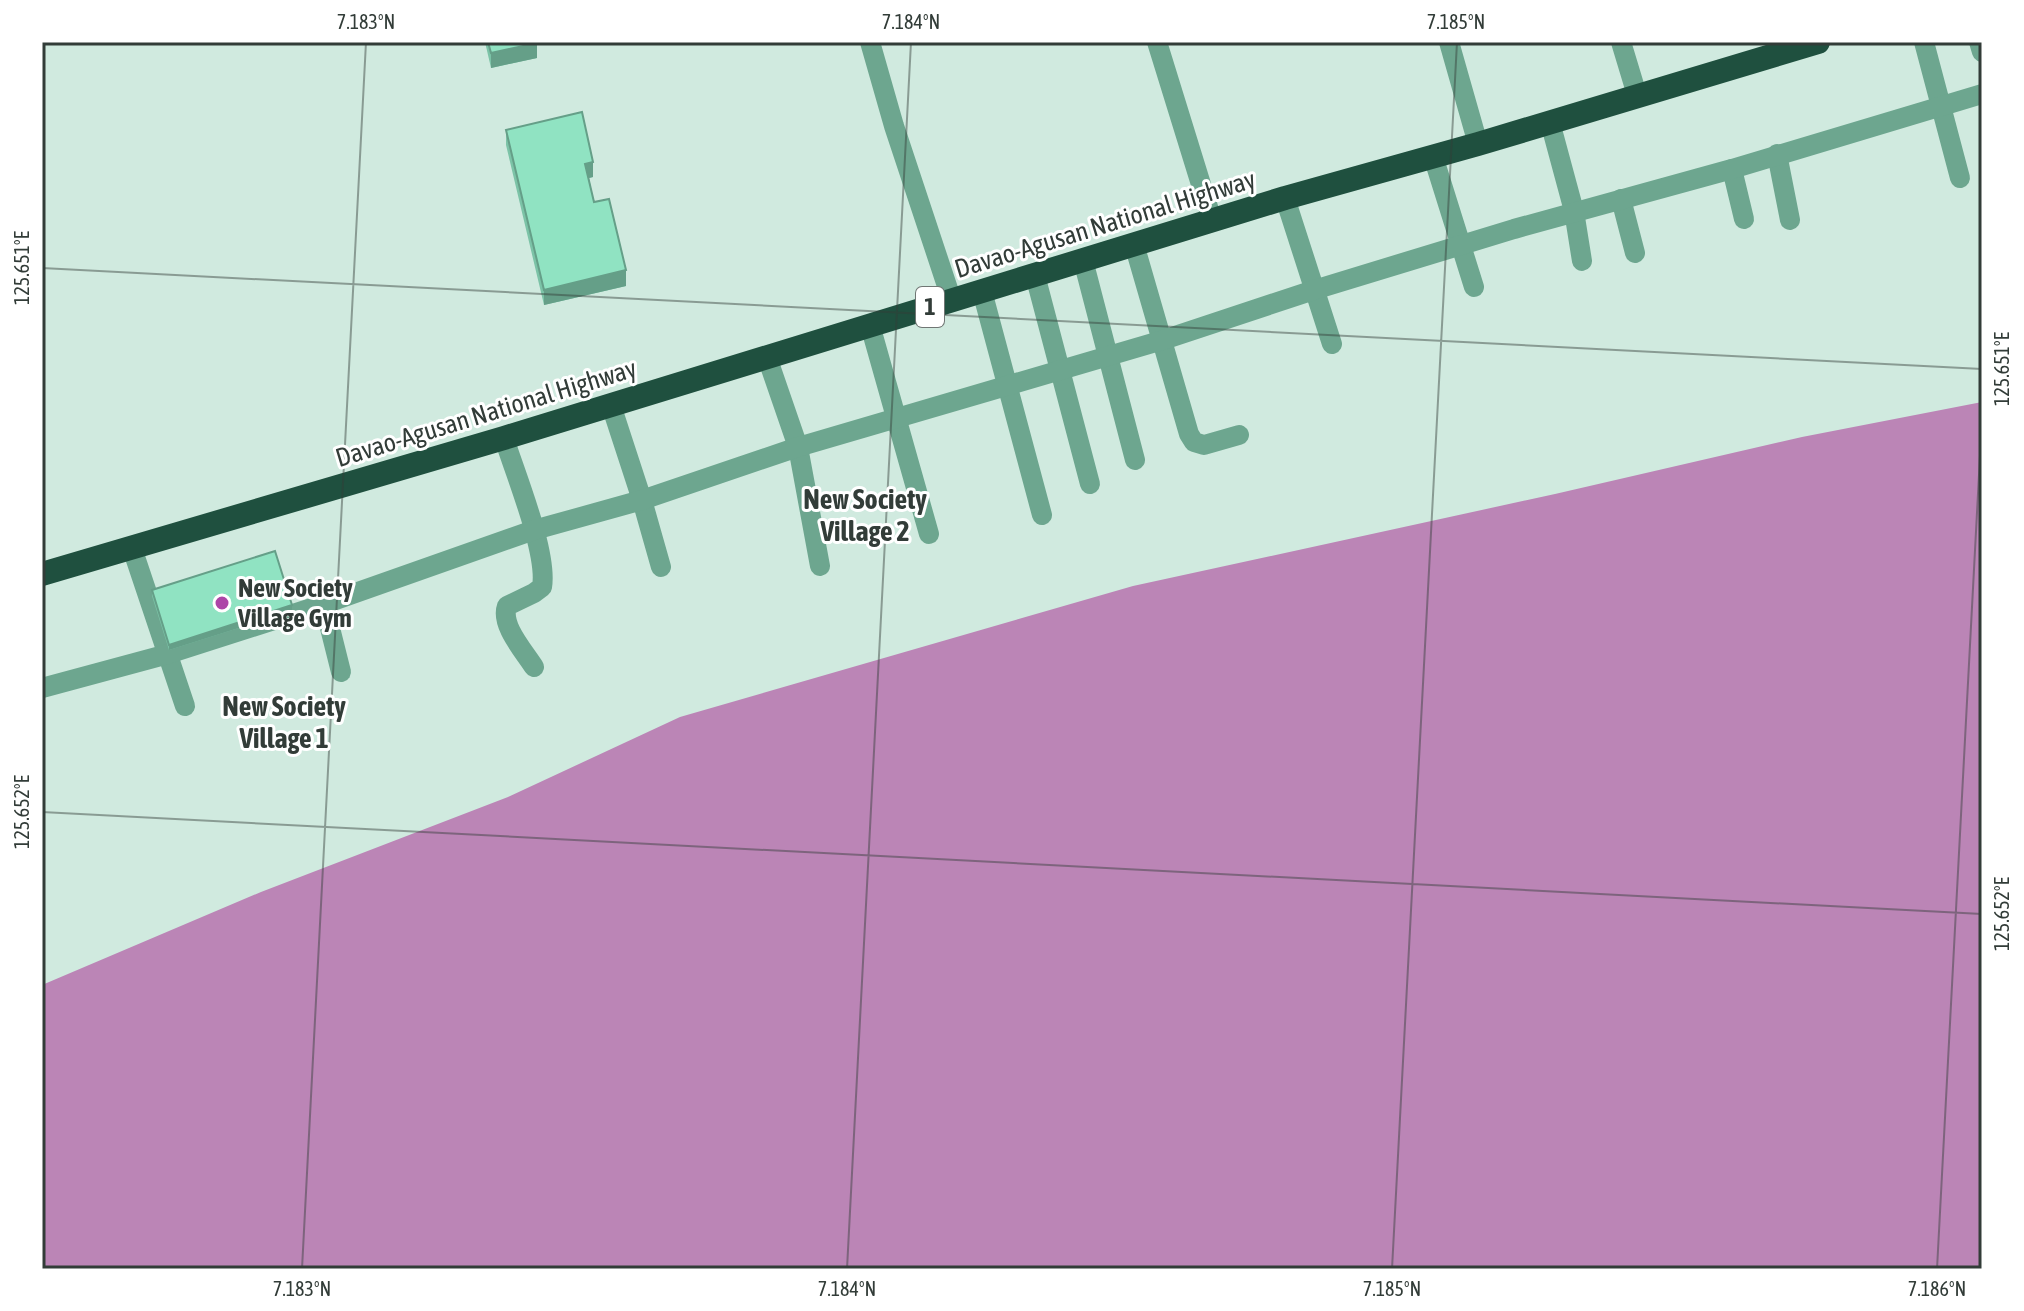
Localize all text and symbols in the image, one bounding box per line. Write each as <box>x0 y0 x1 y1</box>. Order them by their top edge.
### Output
text: 7.183°N <box>337 10 395 33</box>
text: 7.184°N <box>882 10 940 33</box>
text: 7.185°N <box>1427 10 1485 33</box>
street label: Davao-Agusan National Highway <box>951 164 1259 284</box>
text: 125.651°E <box>10 231 33 305</box>
road number: 1 <box>916 287 944 327</box>
text: 125.651°E <box>1990 332 2013 406</box>
street label: Davao-Agusan National Highway <box>332 353 640 473</box>
district label: New Society Village 2 <box>803 483 927 547</box>
place label: New Society Village Gym <box>237 573 353 633</box>
marker: New Society Village Gym <box>213 594 231 612</box>
district label: New Society Village 1 <box>222 690 346 754</box>
text: 125.652°E <box>10 775 33 849</box>
text: 125.652°E <box>1990 877 2013 951</box>
text: 7.183°N <box>273 1277 331 1300</box>
text: 7.184°N <box>818 1277 876 1300</box>
text: 7.185°N <box>1363 1277 1421 1300</box>
text: 7.186°N <box>1908 1277 1966 1300</box>

